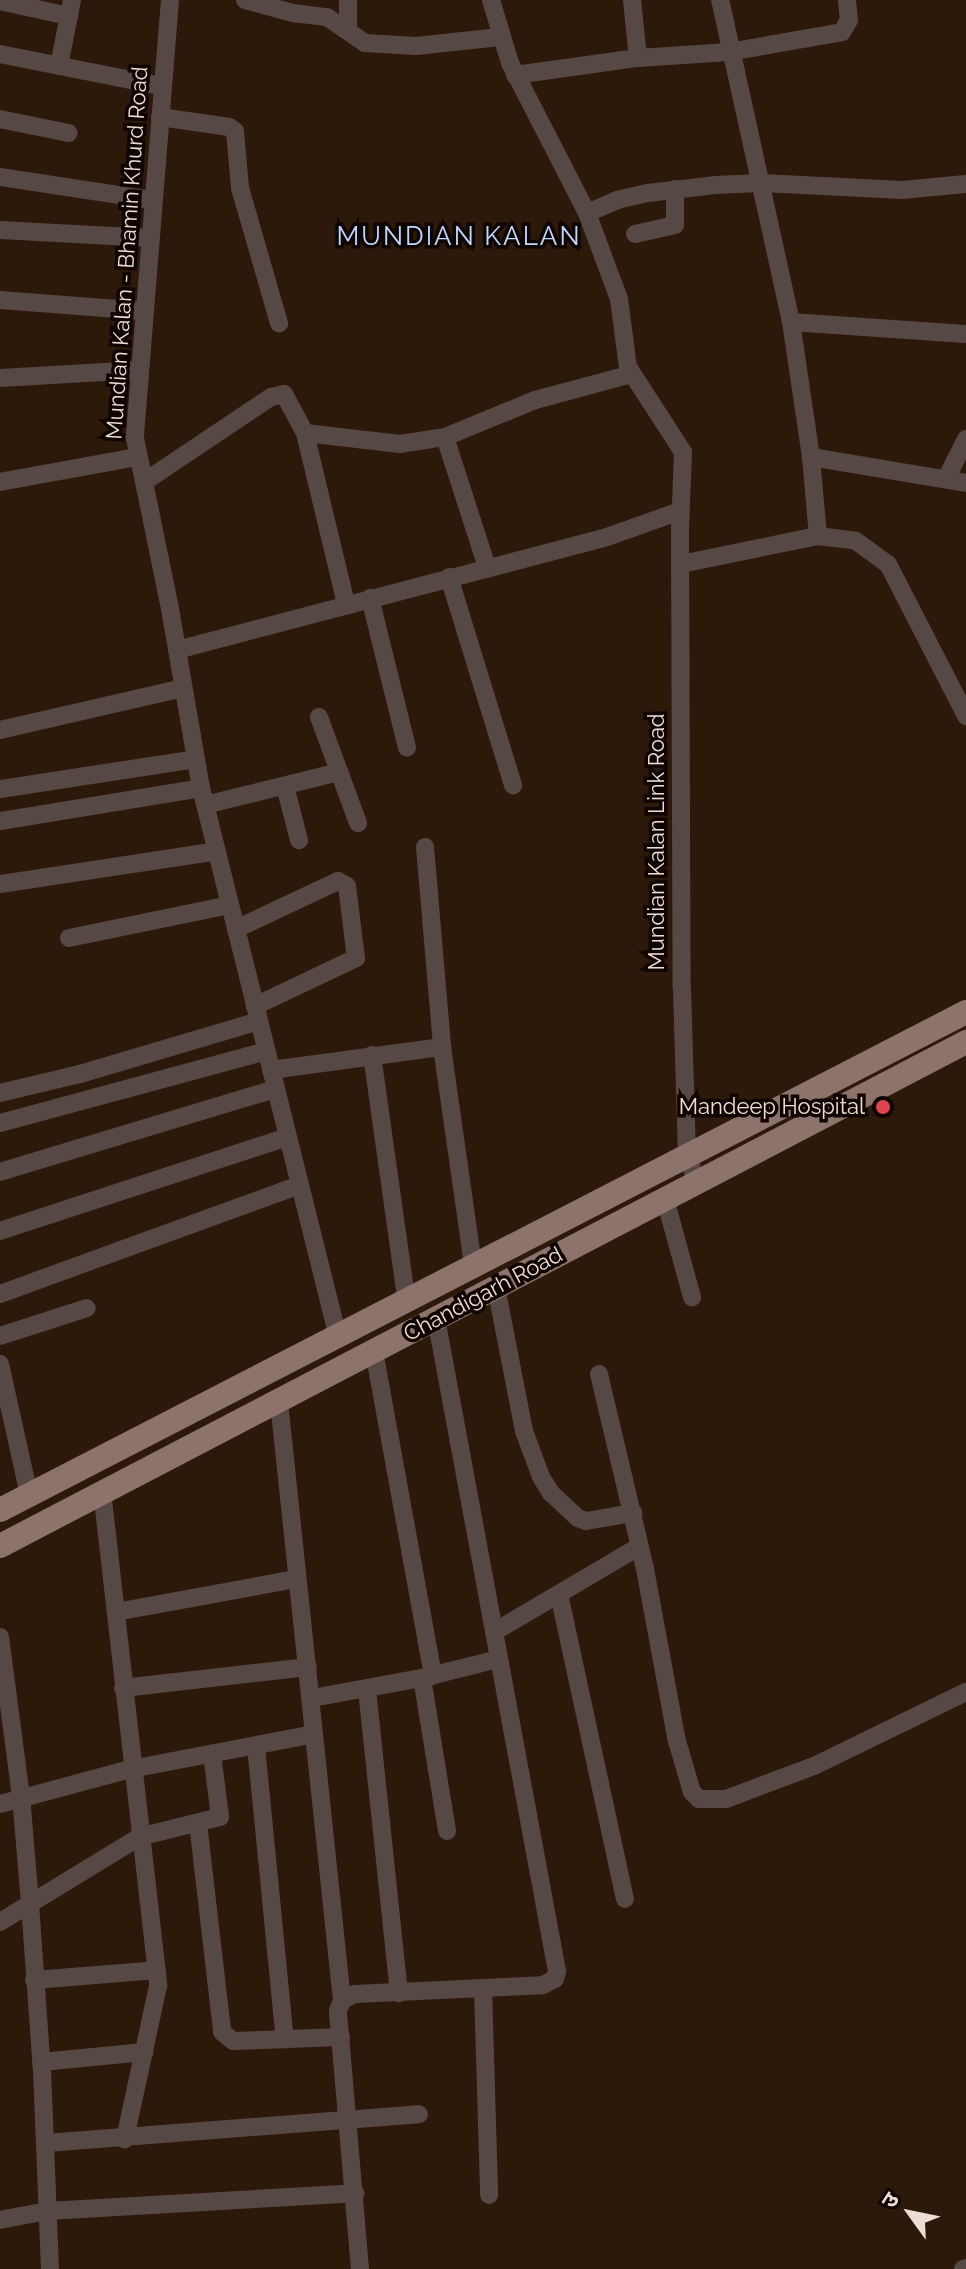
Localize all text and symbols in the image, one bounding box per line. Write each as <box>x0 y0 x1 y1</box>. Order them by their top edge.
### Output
street label: Mundian Kalan - Bhamin Khurd Road <box>101 66 153 440</box>
district label: MUNDIAN KALAN <box>337 221 581 253</box>
street label: Mundian Kalan Link Road <box>644 713 670 971</box>
place label: Mandeep Hospital <box>679 1094 865 1120</box>
marker: Mandeep Hospital <box>872 1096 894 1118</box>
street label: Chandigarh Road <box>399 1241 567 1347</box>
north arrow <box>870 2173 950 2253</box>
text: उ <box>875 2187 904 2212</box>

